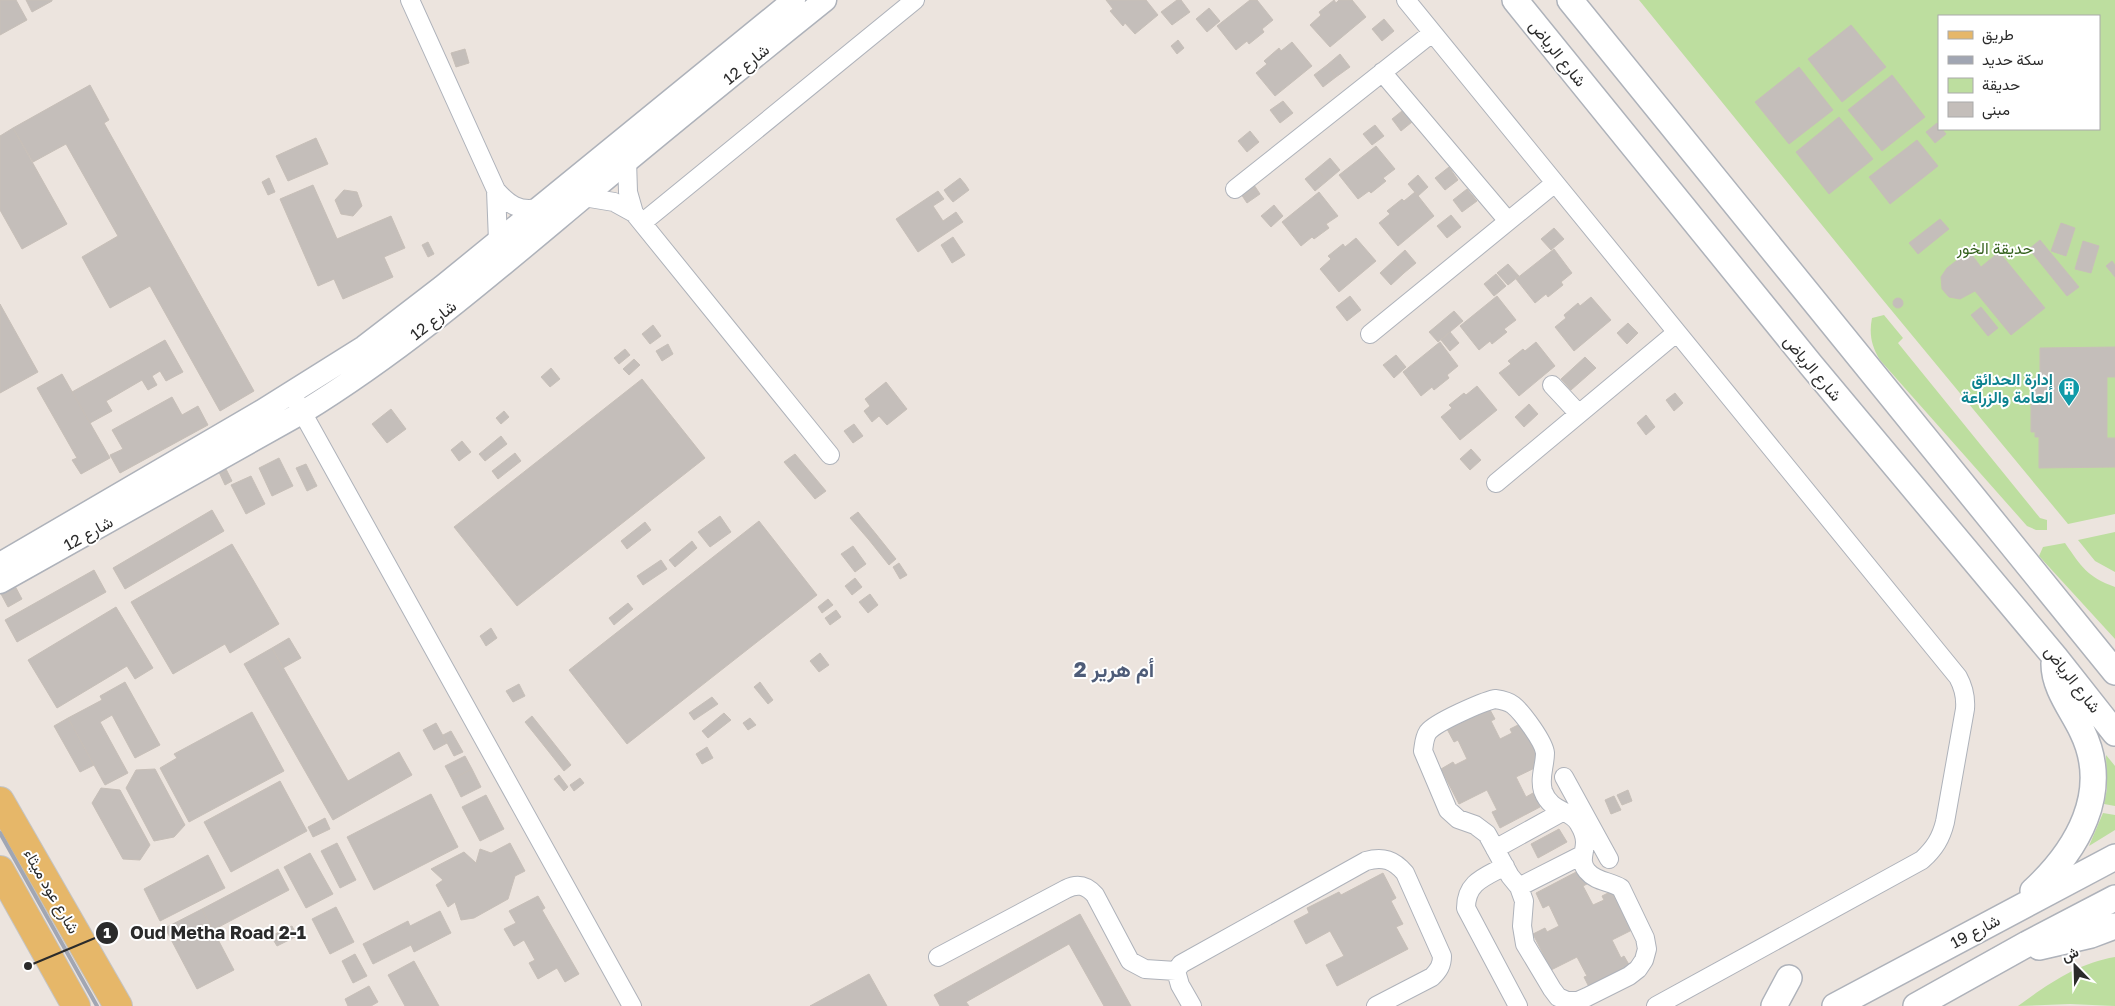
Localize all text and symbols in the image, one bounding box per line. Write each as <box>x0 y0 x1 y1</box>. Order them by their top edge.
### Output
legend <box>1938 15 2100 130</box>
street label: شارع الرياض <box>1524 16 1591 92</box>
text: طريق <box>1982 25 2014 45</box>
street label: شارع 12 <box>719 39 774 90</box>
text: سكة حديد <box>1982 50 2044 69</box>
text: حديقة <box>1982 75 2020 94</box>
text: مبنى <box>1982 100 2010 120</box>
park label: حديقة الخور <box>1956 238 2033 259</box>
street label: شارع 12 <box>406 296 461 346</box>
street label: شارع الرياض <box>1778 331 1846 406</box>
place label: إدارة الحدائق العامة والزراعة <box>1961 369 2053 408</box>
building icon: إدارة الحدائق العامة والزراعة <box>2057 376 2081 407</box>
street label: شارع 12 <box>60 511 117 556</box>
street label: شارع الرياض <box>2039 641 2105 718</box>
district label: أم هرير 2 <box>1074 656 1154 684</box>
street label: شارع عود ميثاء <box>18 845 84 938</box>
street label: شارع 19 <box>1947 910 2004 954</box>
callout: Oud Metha Road 2-1 <box>95 916 316 949</box>
text: Oud Metha Road 2-1 <box>130 921 306 943</box>
text: 1 <box>103 923 111 941</box>
north arrow <box>2050 941 2100 991</box>
text: ش <box>2059 942 2081 966</box>

